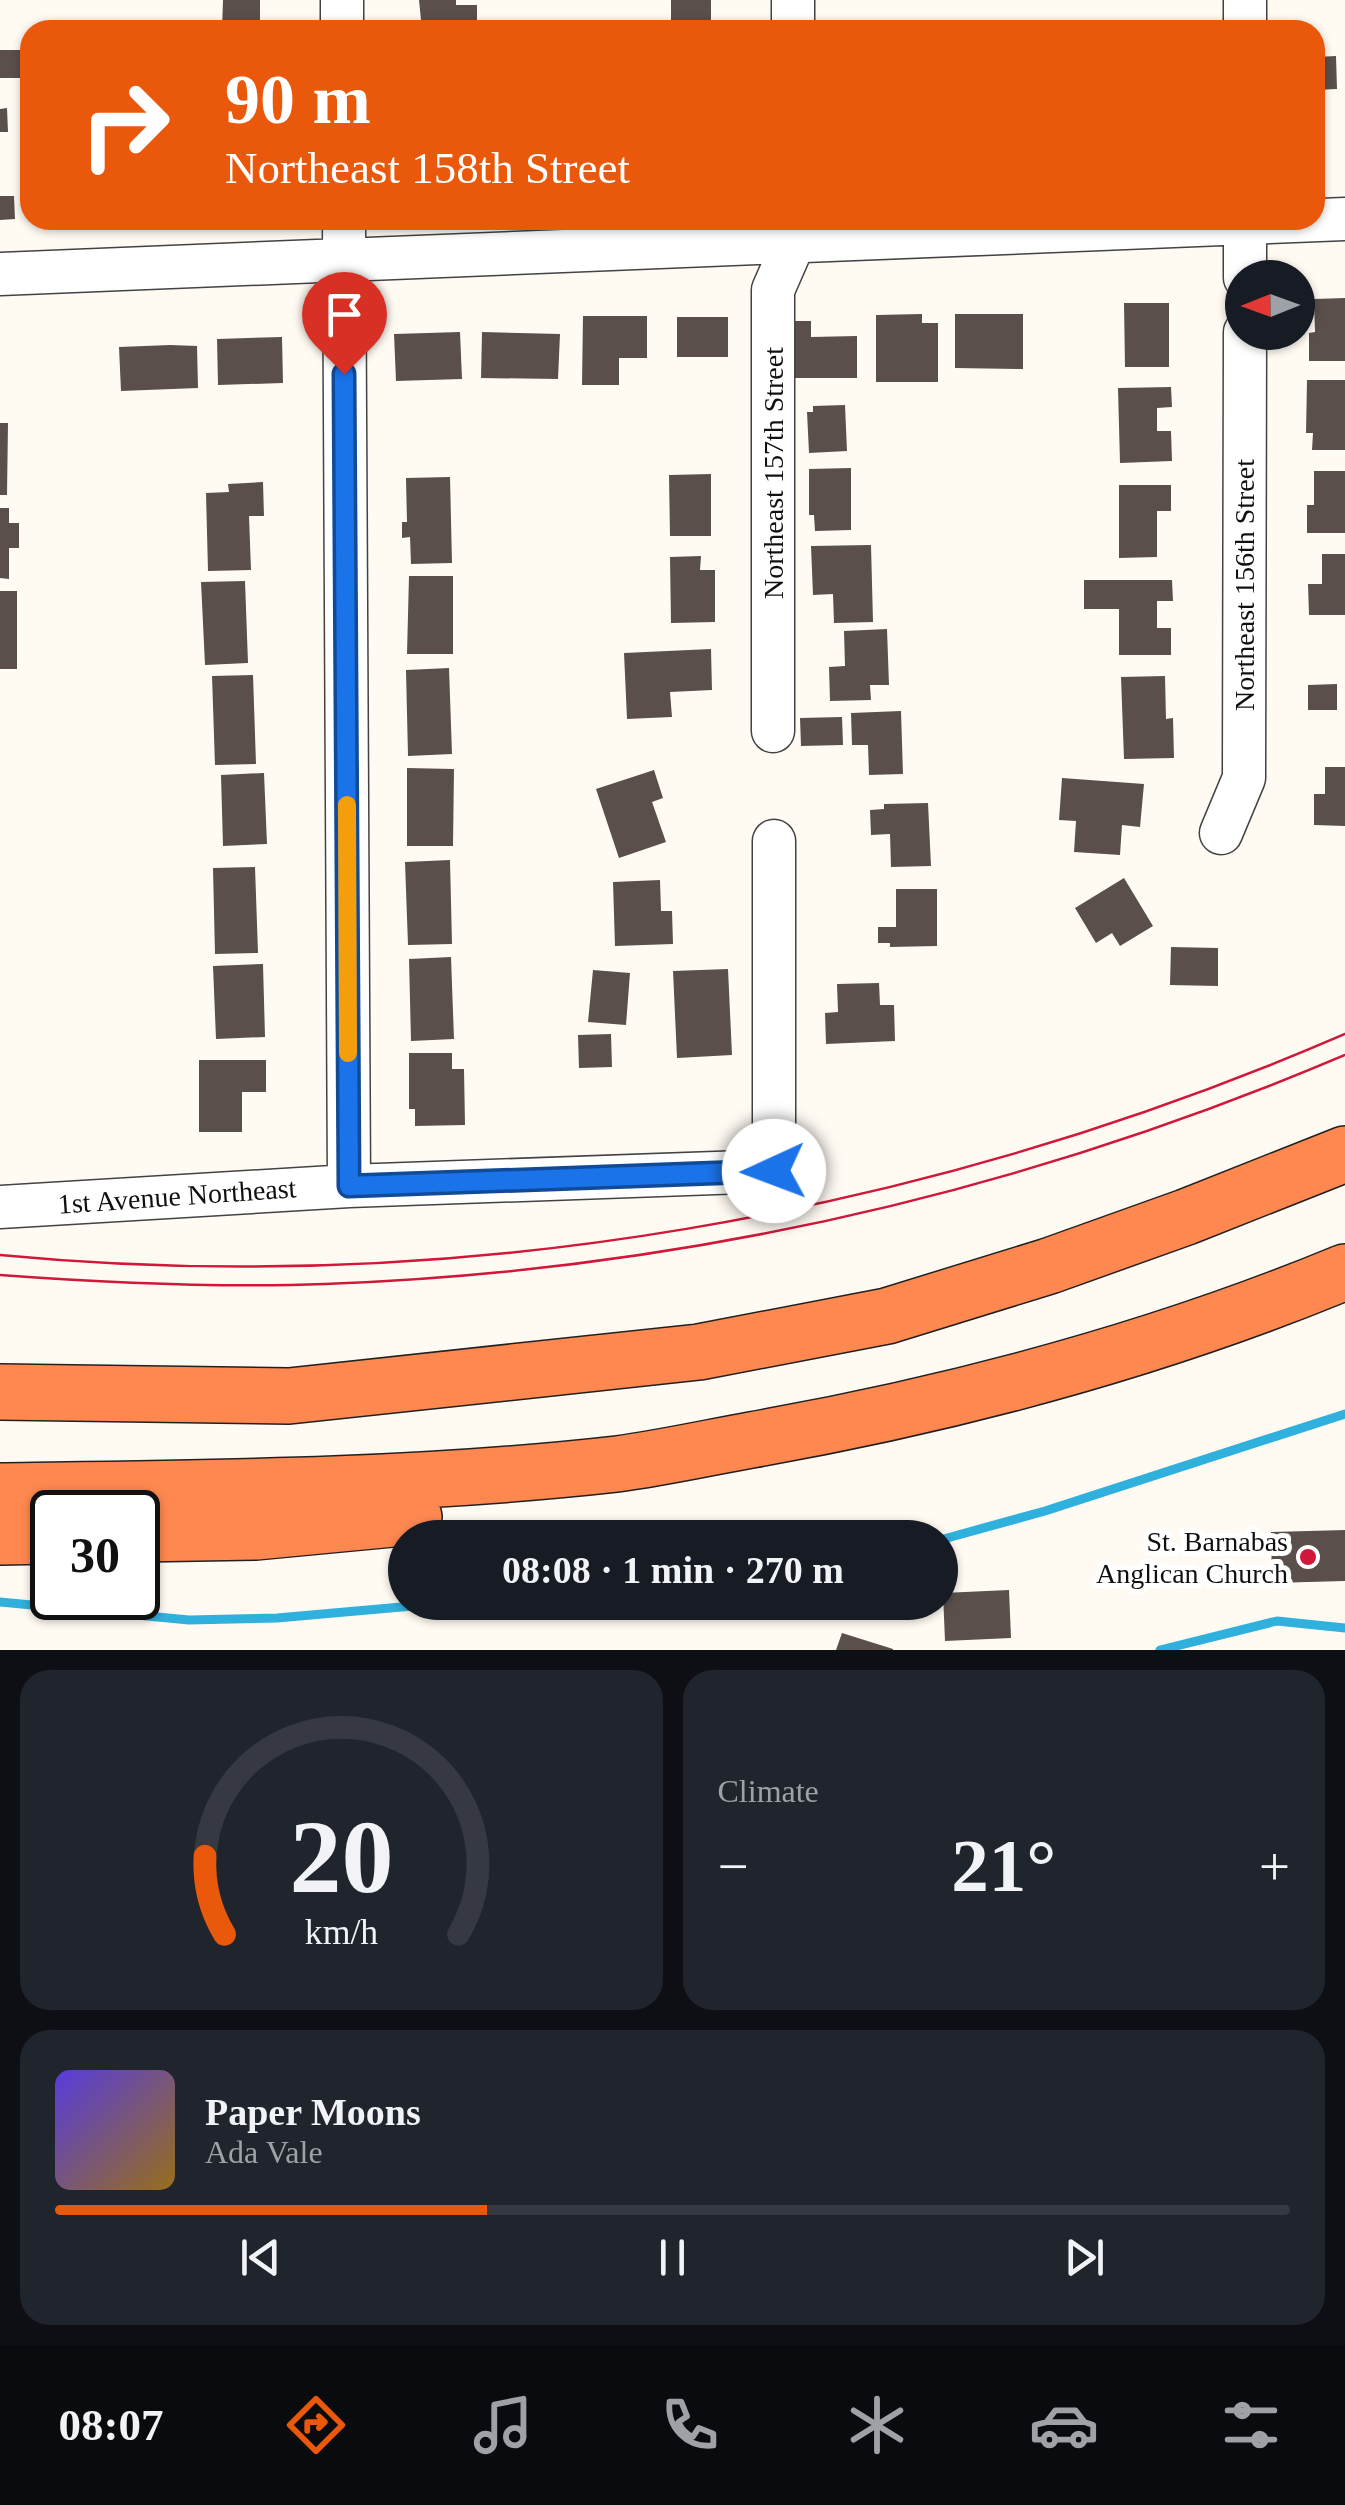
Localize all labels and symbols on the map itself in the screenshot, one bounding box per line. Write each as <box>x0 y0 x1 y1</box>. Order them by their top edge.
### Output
north arrow <box>1225 260 1315 350</box>
pin <box>302 272 387 375</box>
street label: Northeast 157th Street <box>758 347 789 599</box>
street label: Northeast 156th Street <box>1229 459 1260 711</box>
position arrow <box>722 1119 826 1223</box>
street label: 1st Avenue Northeast <box>57 1172 298 1220</box>
speed limit sign: 30 <box>30 1490 160 1620</box>
place label: St. Barnabas Anglican Church <box>1096 1526 1288 1589</box>
marker: St. Barnabas Anglican Church <box>1297 1546 1319 1568</box>

